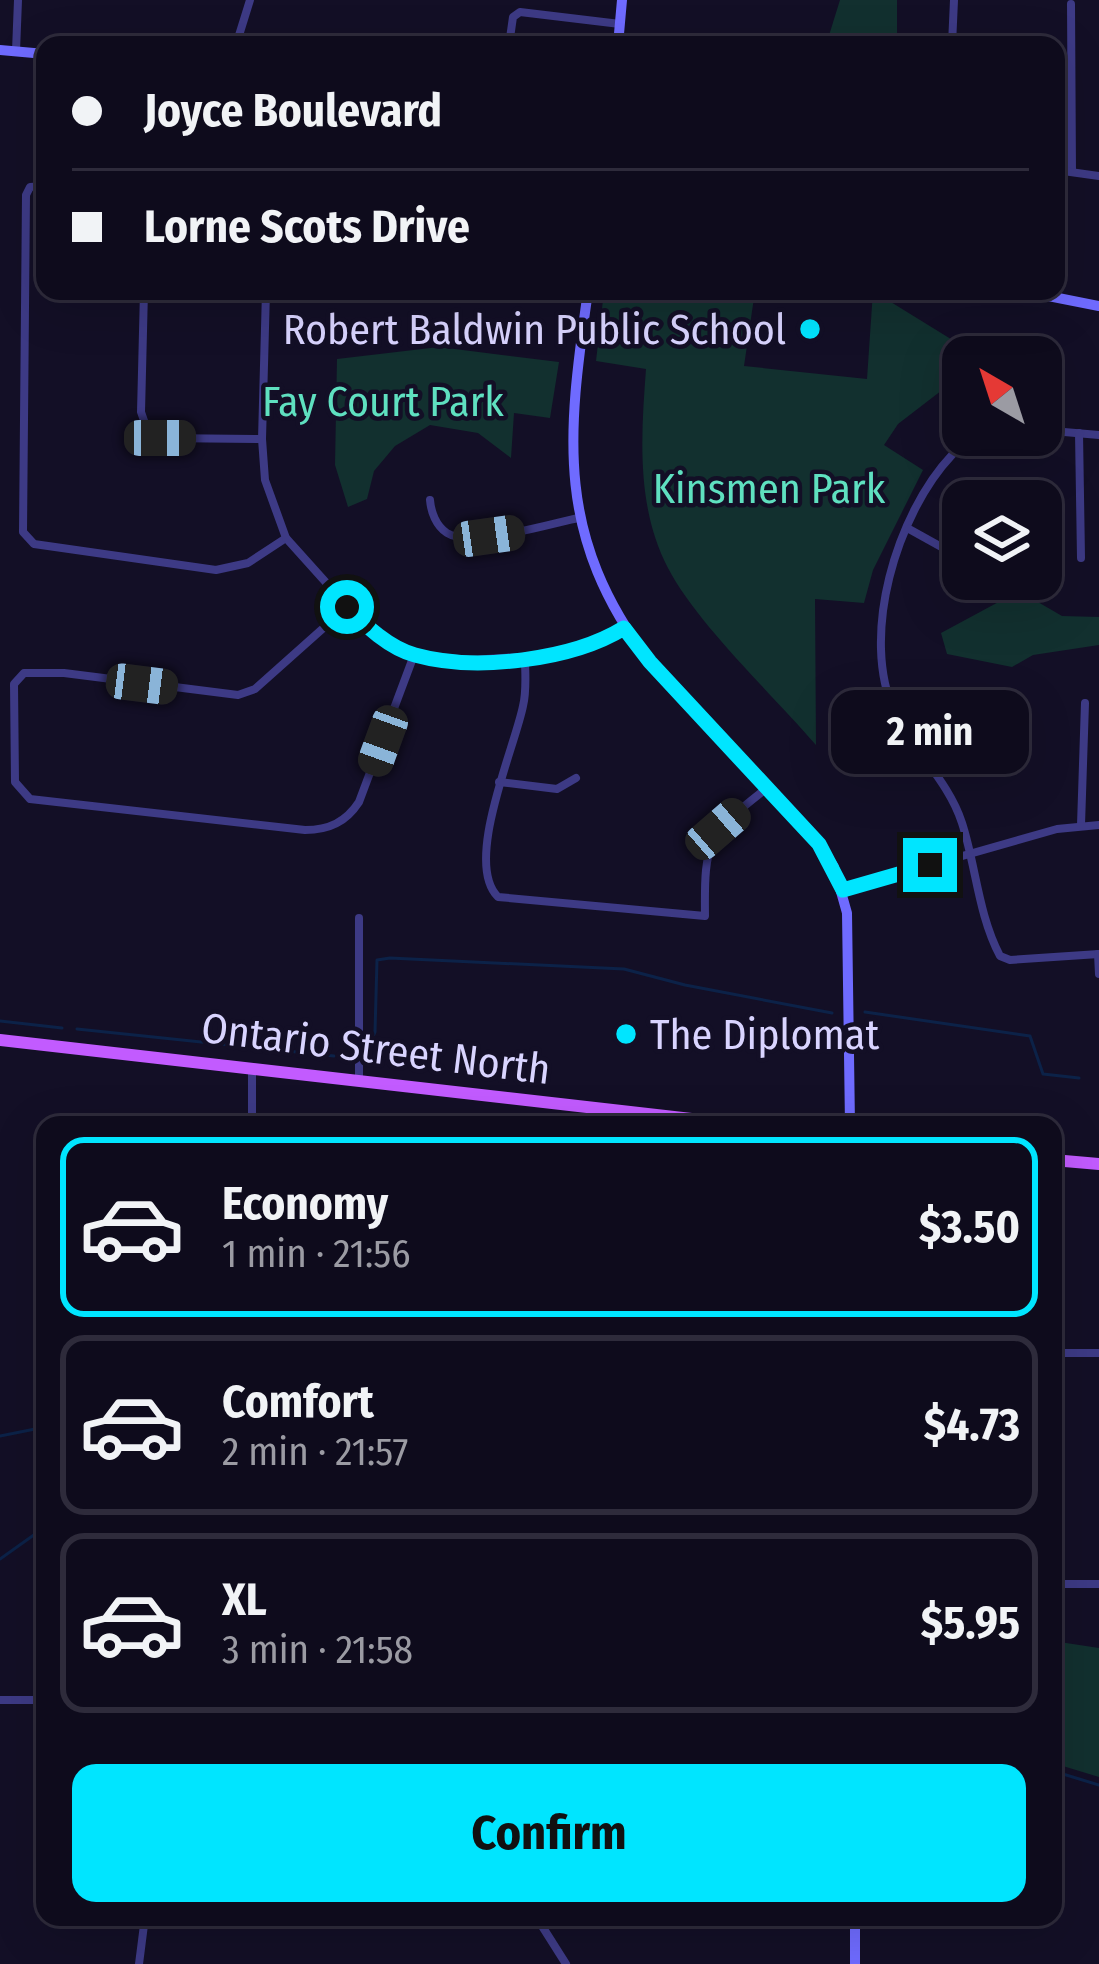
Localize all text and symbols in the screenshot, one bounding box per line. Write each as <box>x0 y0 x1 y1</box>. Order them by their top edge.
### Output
text: Joyce Boulevard <box>144 84 442 138</box>
text: Lorne Scots Drive <box>144 200 470 254</box>
place label: Robert Baldwin Public School <box>283 305 786 355</box>
marker: Robert Baldwin Public School <box>797 316 823 342</box>
north arrow <box>942 336 1062 456</box>
map controls <box>942 336 1062 600</box>
park label: Fay Court Park <box>262 377 504 427</box>
car <box>124 420 196 456</box>
park label: Kinsmen Park <box>653 464 886 514</box>
button: layers <box>942 480 1062 600</box>
car <box>451 513 527 559</box>
route start <box>320 580 374 634</box>
car <box>104 662 180 706</box>
callout: 2 min <box>831 691 1029 775</box>
car <box>354 701 412 781</box>
text: 2 min <box>887 709 973 755</box>
car <box>679 792 757 866</box>
route end <box>903 838 957 892</box>
street label: Ontario Street North <box>199 1003 553 1095</box>
place label: The Diplomat <box>650 1010 879 1060</box>
marker: The Diplomat <box>613 1021 639 1047</box>
icon: car <box>78 1173 186 1281</box>
text: Economy <box>222 1177 388 1231</box>
text: $3.50 <box>919 1200 1020 1254</box>
text: 1 min · 21:56 <box>222 1231 411 1277</box>
icon: car <box>78 1371 186 1479</box>
text: Comfort <box>222 1375 374 1429</box>
text: $4.73 <box>924 1398 1020 1452</box>
text: 2 min · 21:57 <box>222 1429 408 1475</box>
icon: car <box>78 1569 186 1677</box>
text: XL <box>222 1573 267 1627</box>
text: $5.95 <box>921 1596 1020 1650</box>
text: 3 min · 21:58 <box>222 1627 413 1673</box>
button: Confirm <box>72 1764 1026 1902</box>

